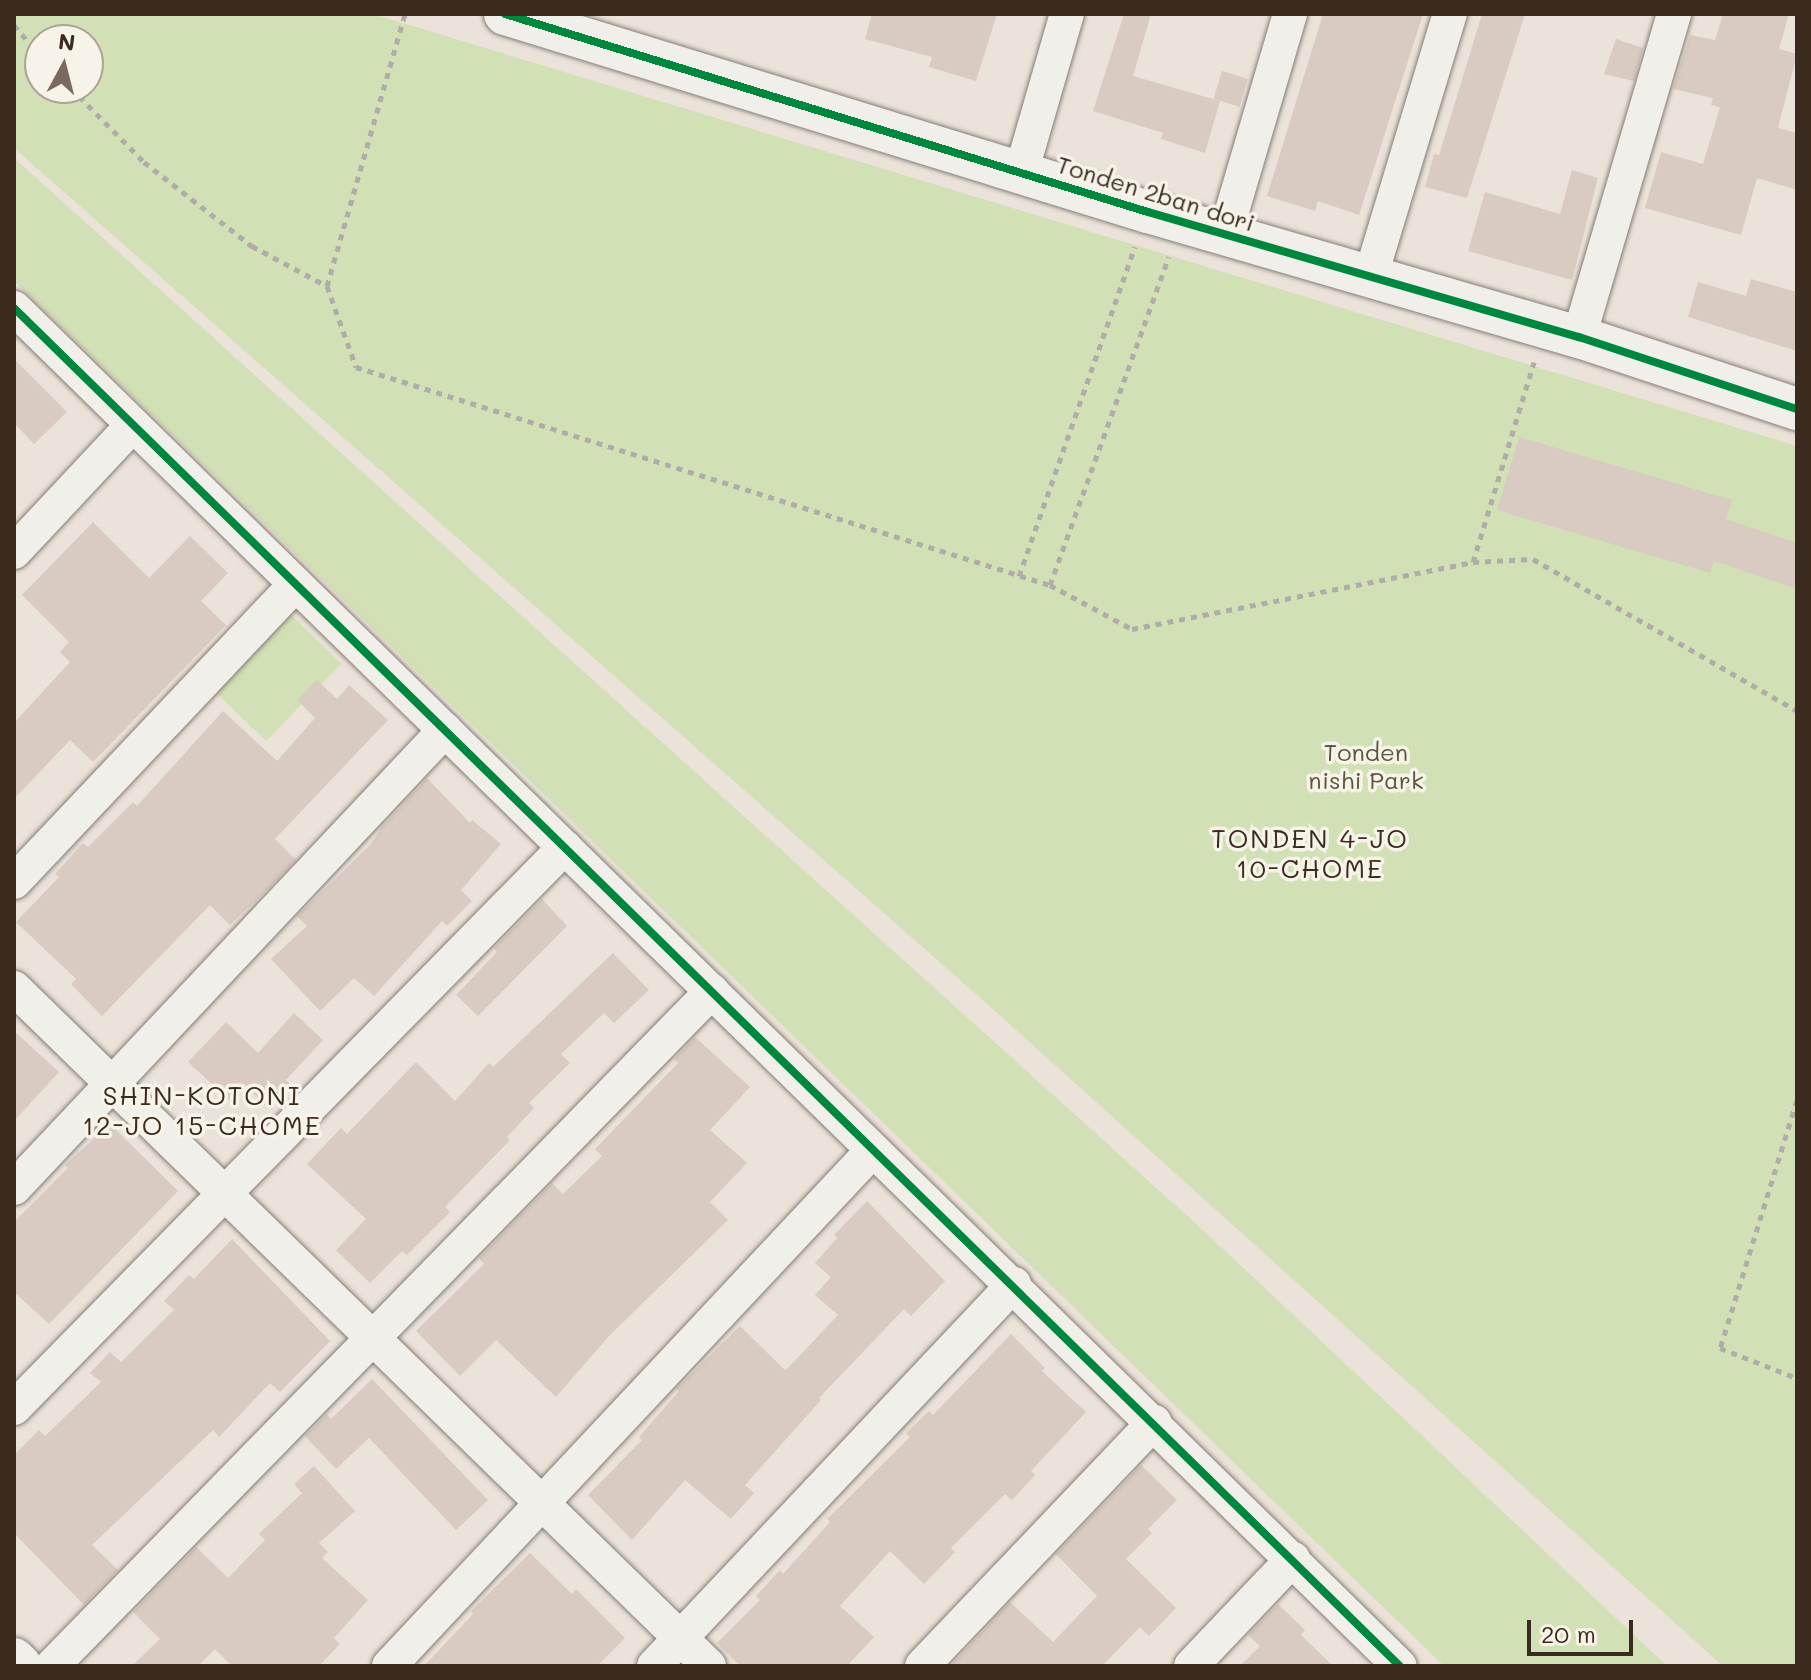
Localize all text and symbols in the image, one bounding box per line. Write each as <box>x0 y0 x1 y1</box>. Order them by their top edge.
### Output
north arrow <box>24 24 104 104</box>
text: N <box>57 26 77 57</box>
street label: Tonden 2ban dori <box>1054 149 1258 237</box>
park label: Tonden nishi Park <box>1308 738 1424 794</box>
district label: TONDEN 4-JO 10-CHOME <box>1211 823 1409 884</box>
district label: SHIN-KOTONI 12-JO 15-CHOME <box>82 1080 322 1142</box>
scale bar <box>1531 1604 1637 1654</box>
text: 20 m <box>1541 1618 1596 1649</box>

